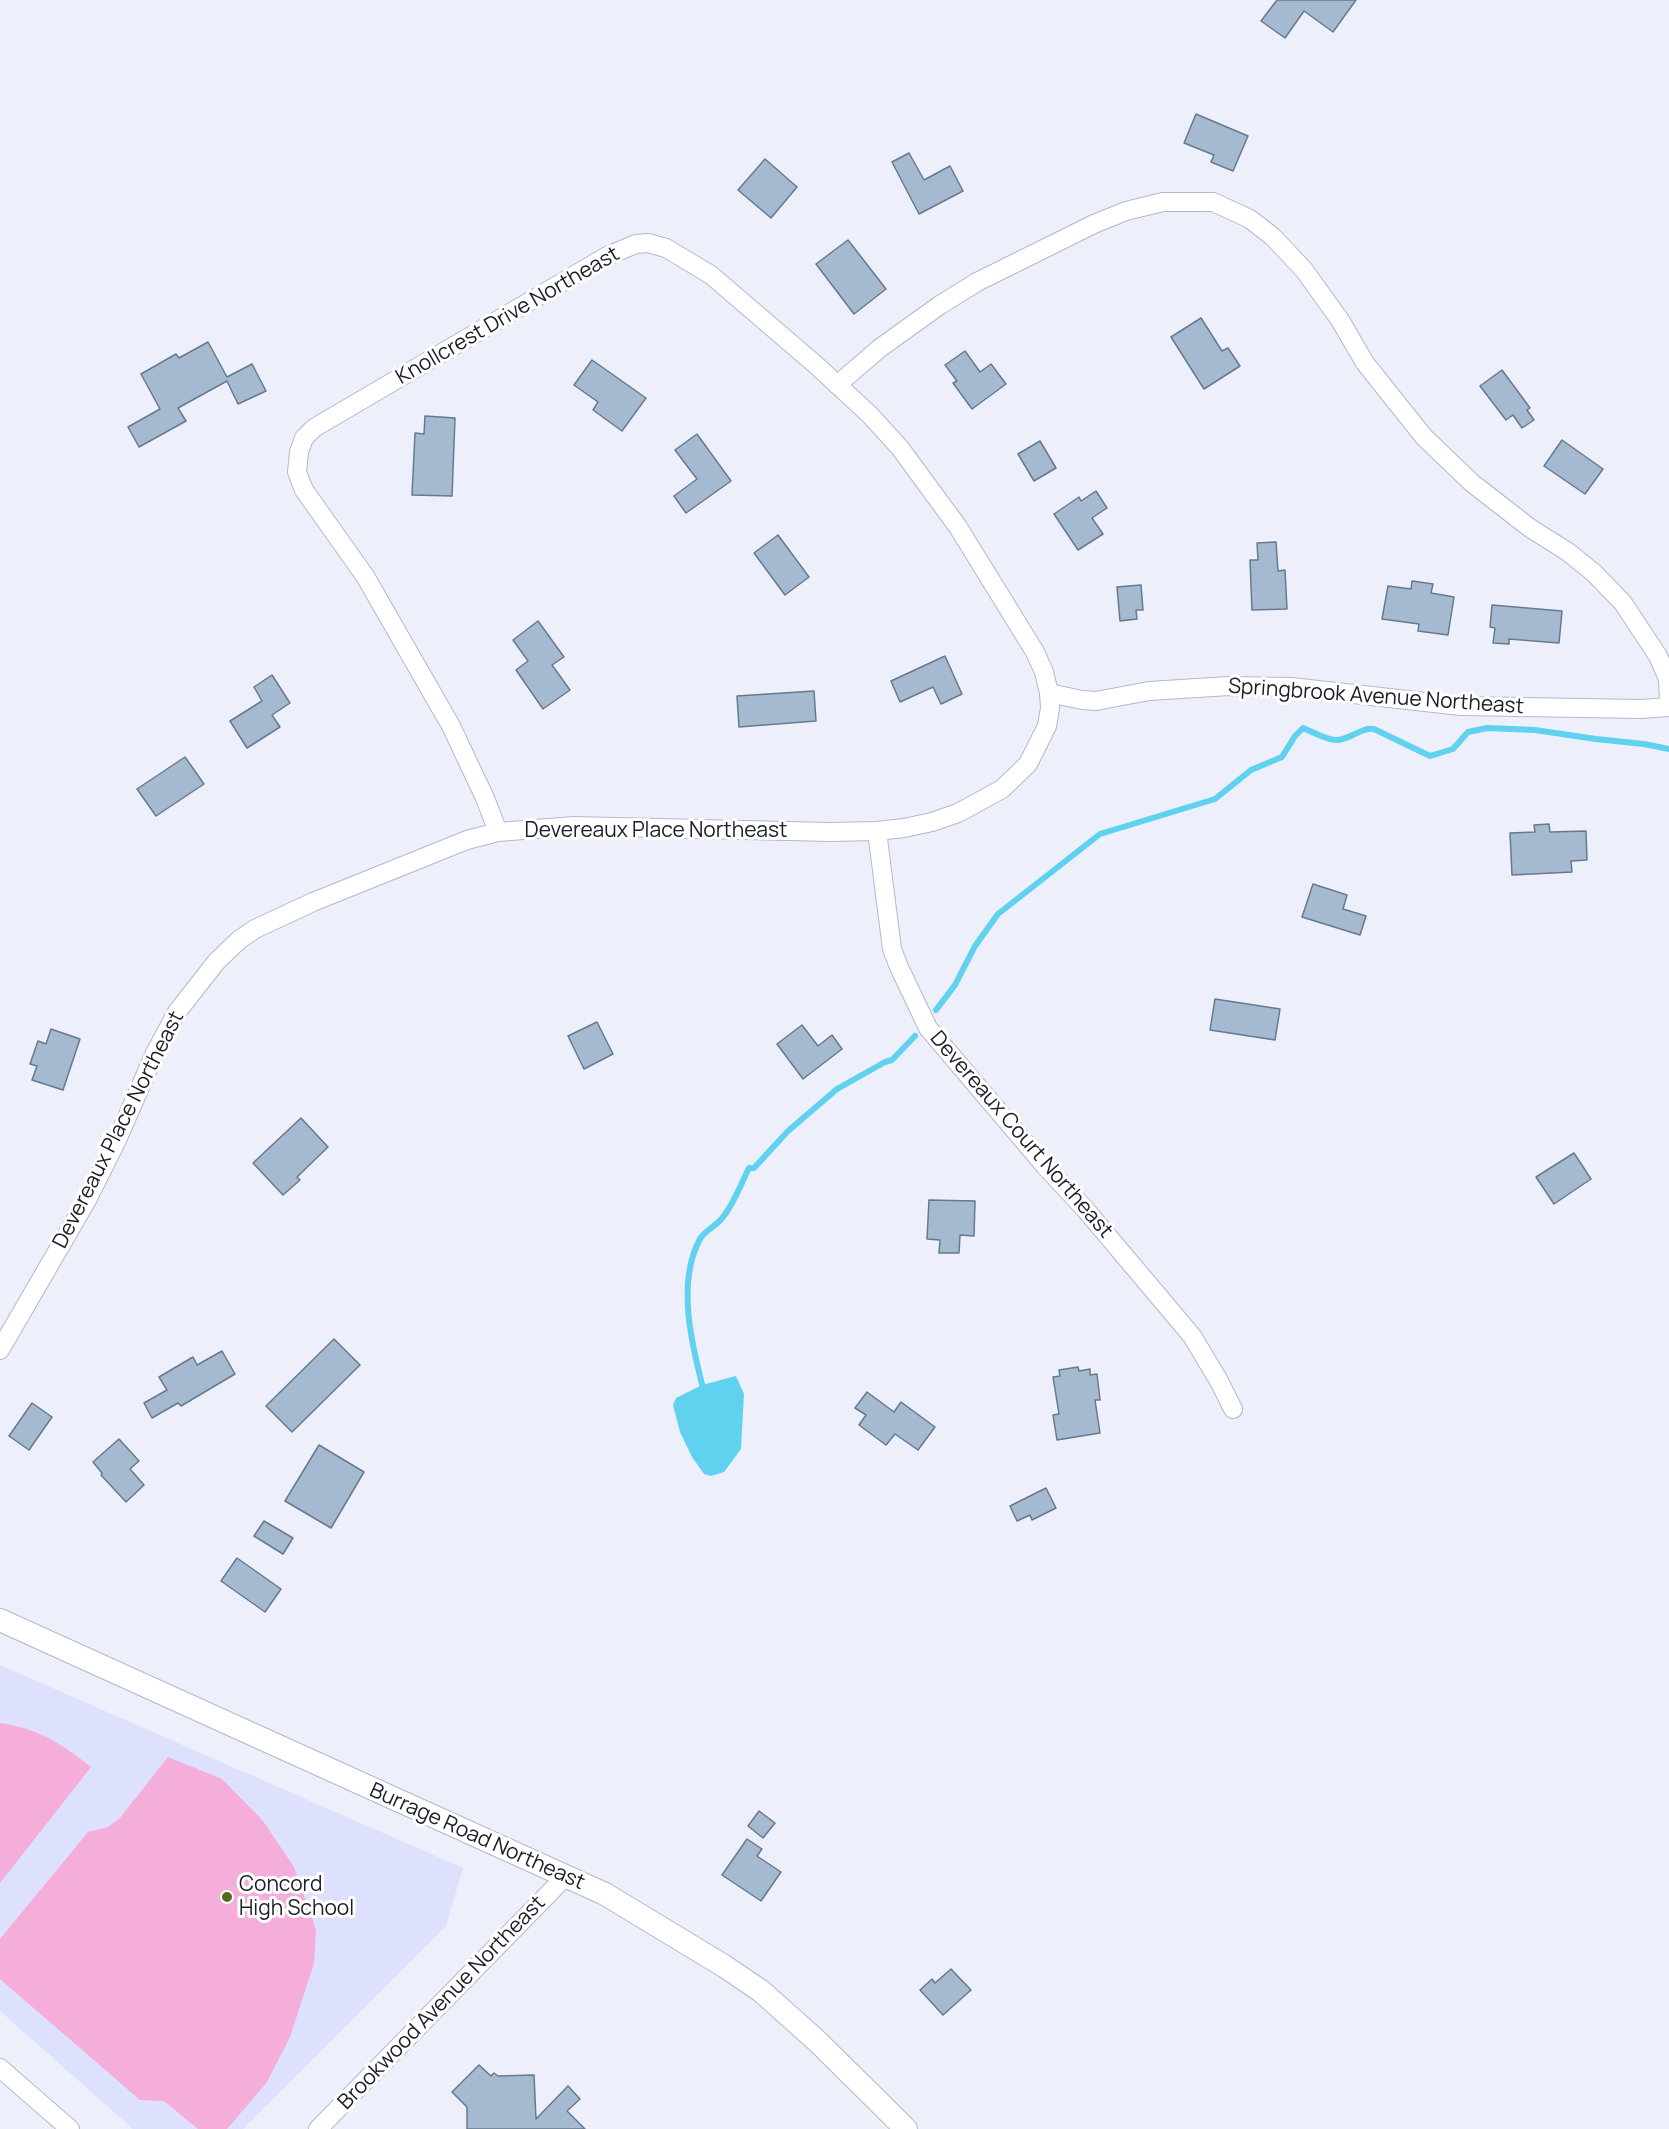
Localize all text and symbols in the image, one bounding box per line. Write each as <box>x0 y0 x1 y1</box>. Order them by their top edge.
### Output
street label: Knollcrest Drive Northeast <box>392 242 624 390</box>
street label: Springbrook Avenue Northeast <box>1227 674 1525 720</box>
street label: Devereaux Place Northeast <box>525 818 787 844</box>
street label: Devereaux Place Northeast <box>48 1007 190 1253</box>
street label: Devereaux Court Northeast <box>924 1026 1118 1244</box>
street label: Burrage Road Northeast <box>365 1778 589 1896</box>
place label: Concord High School <box>239 1872 354 1922</box>
marker: Concord High School <box>220 1890 234 1904</box>
street label: Brookwood Avenue Northeast <box>333 1891 551 2115</box>

